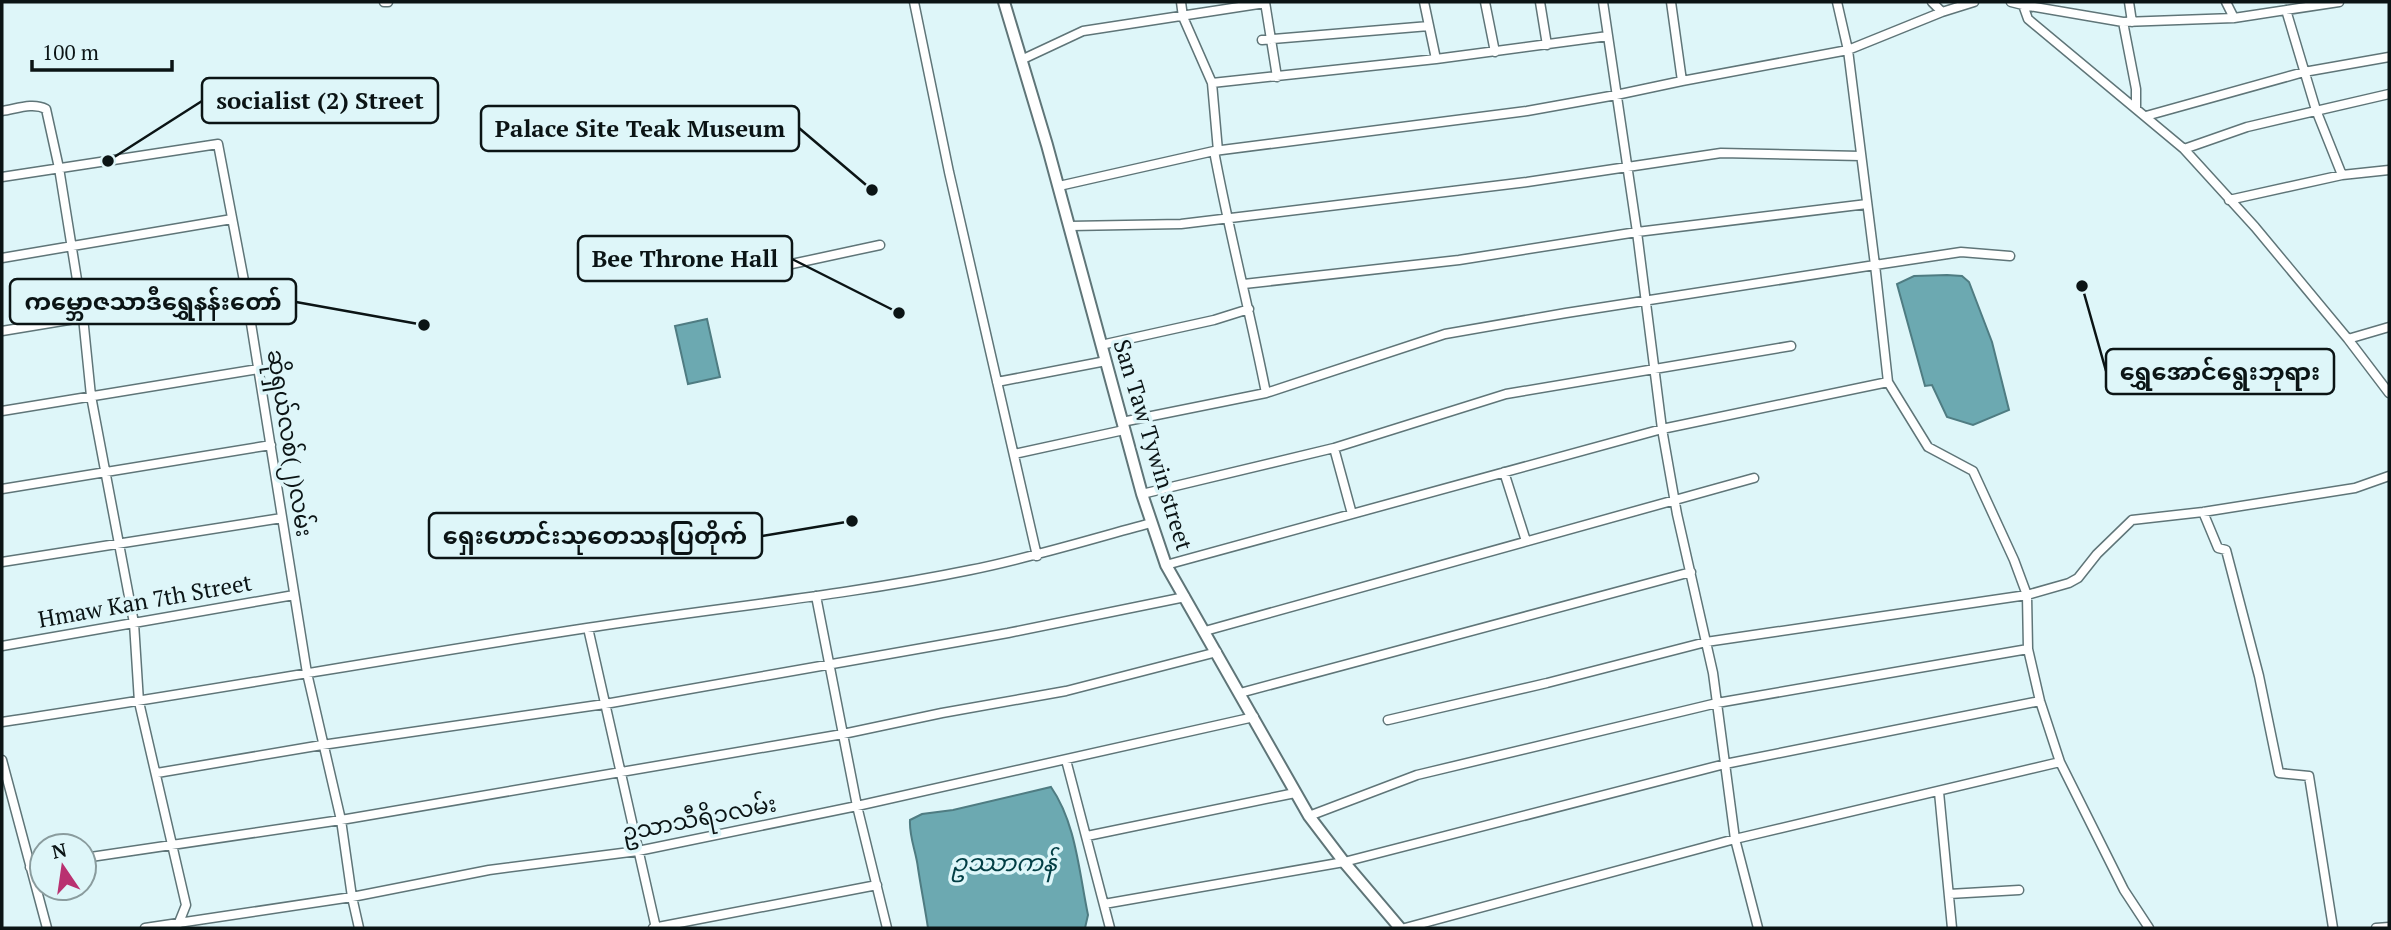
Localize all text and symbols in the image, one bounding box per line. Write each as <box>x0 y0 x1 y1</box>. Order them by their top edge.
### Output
scale bar <box>32 28 172 72</box>
text: 100 m <box>42 38 99 66</box>
callout: socialist (2) Street <box>202 78 438 123</box>
text: socialist (2) Street <box>216 84 424 116</box>
callout: Palace Site Teak Museum <box>481 106 799 151</box>
text: Palace Site Teak Museum <box>495 112 785 144</box>
callout: Bee Throne Hall <box>578 236 792 281</box>
text: Bee Throne Hall <box>592 242 778 274</box>
callout: ကမ္ဘောဇသာဒီရွှေနန်းတော် <box>10 279 296 324</box>
text: ကမ္ဘောဇသာဒီရွှေနန်းတော် <box>24 285 282 321</box>
street label: San Taw Tywin street <box>1107 336 1200 555</box>
street label: ဆိုရှယ်လစ်(၂)လမ်း <box>256 347 321 540</box>
callout: ရွှေအောင်ရွေးဘုရား <box>2106 349 2334 394</box>
text: ရွှေအောင်ရွေးဘုရား <box>2120 355 2320 391</box>
callout: ရှေးဟောင်းသုတေသနပြတိုက် <box>429 513 762 558</box>
text: ရှေးဟောင်းသုတေသနပြတိုက် <box>443 519 747 555</box>
street label: Hmaw Kan 7th Street <box>36 566 255 635</box>
street label: ဥသာသီရိ၁လမ်း <box>619 787 780 852</box>
north arrow <box>28 832 98 902</box>
text: N <box>49 836 69 864</box>
water label: ဥဿာကန် <box>951 846 1060 883</box>

